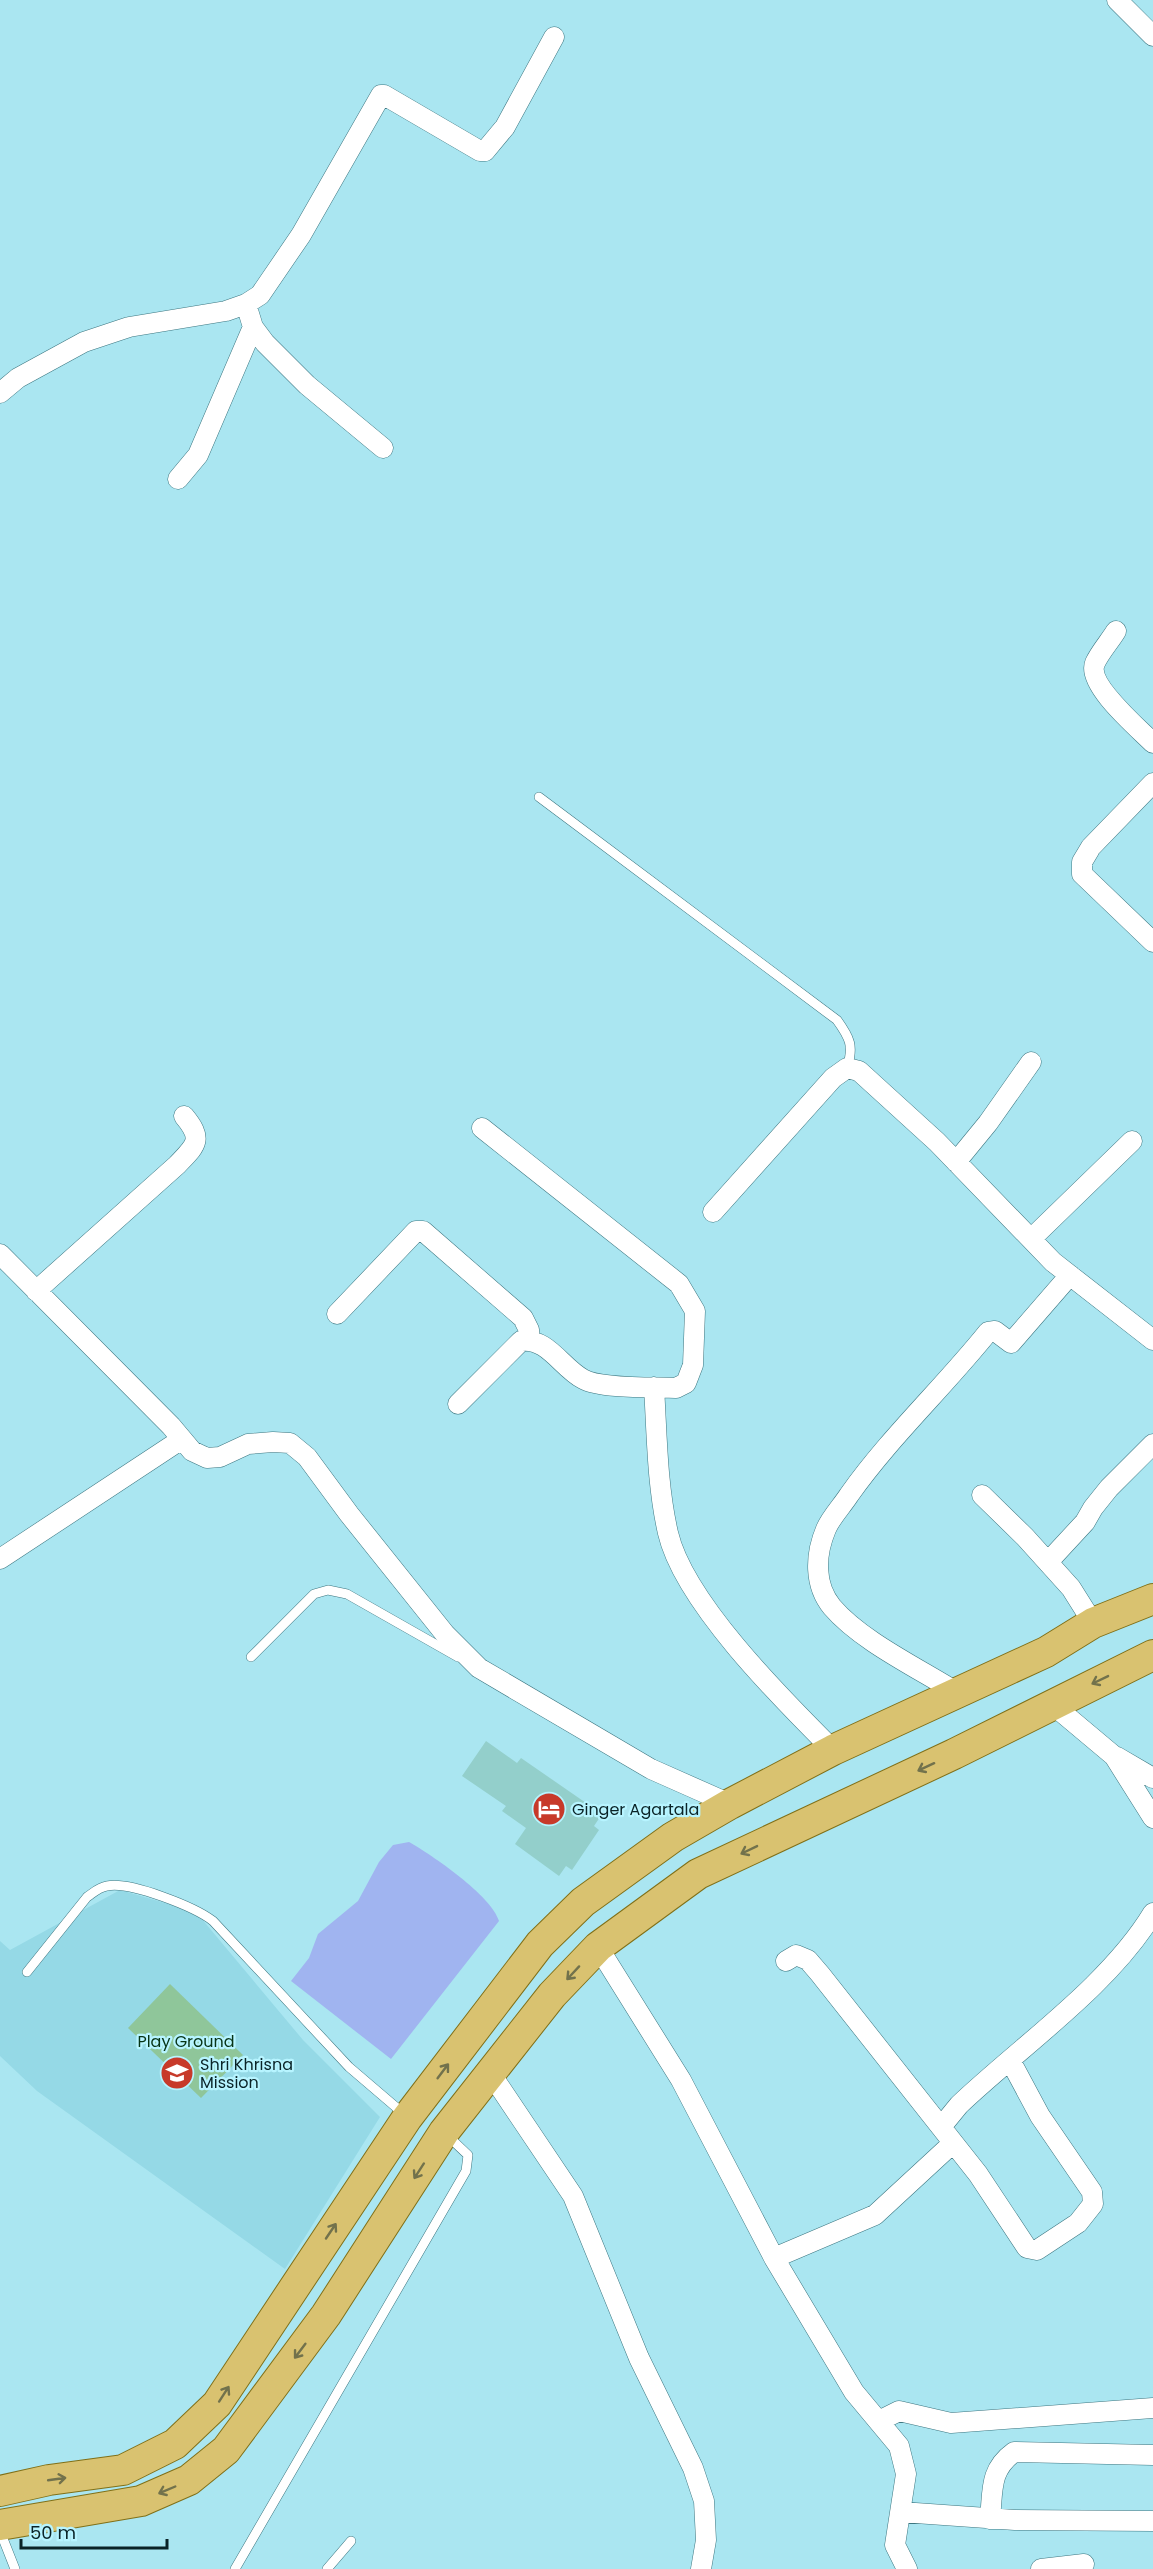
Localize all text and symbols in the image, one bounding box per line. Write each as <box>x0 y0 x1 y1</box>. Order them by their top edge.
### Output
one-way arrow <box>1092 1675 1110 1687</box>
one-way arrow <box>917 1762 935 1773</box>
hotel icon: Ginger Agartala <box>531 1791 567 1827</box>
place label: Ginger Agartala <box>572 1798 699 1821</box>
one-way arrow <box>741 1844 759 1856</box>
one-way arrow <box>566 1965 581 1980</box>
park label: Play Ground <box>137 2030 235 2053</box>
place label: Shri Khrisna Mission <box>200 2053 293 2094</box>
school or university icon: Shri Khrisna Mission <box>159 2055 195 2091</box>
one-way arrow <box>437 2064 449 2080</box>
one-way arrow <box>413 2162 425 2179</box>
one-way arrow <box>325 2223 337 2239</box>
one-way arrow <box>293 2343 306 2359</box>
one-way arrow <box>217 2385 230 2402</box>
one-way arrow <box>47 2473 67 2484</box>
one-way arrow <box>158 2485 177 2496</box>
scale bar <box>21 2512 166 2550</box>
text: 50 m <box>30 2520 76 2545</box>

